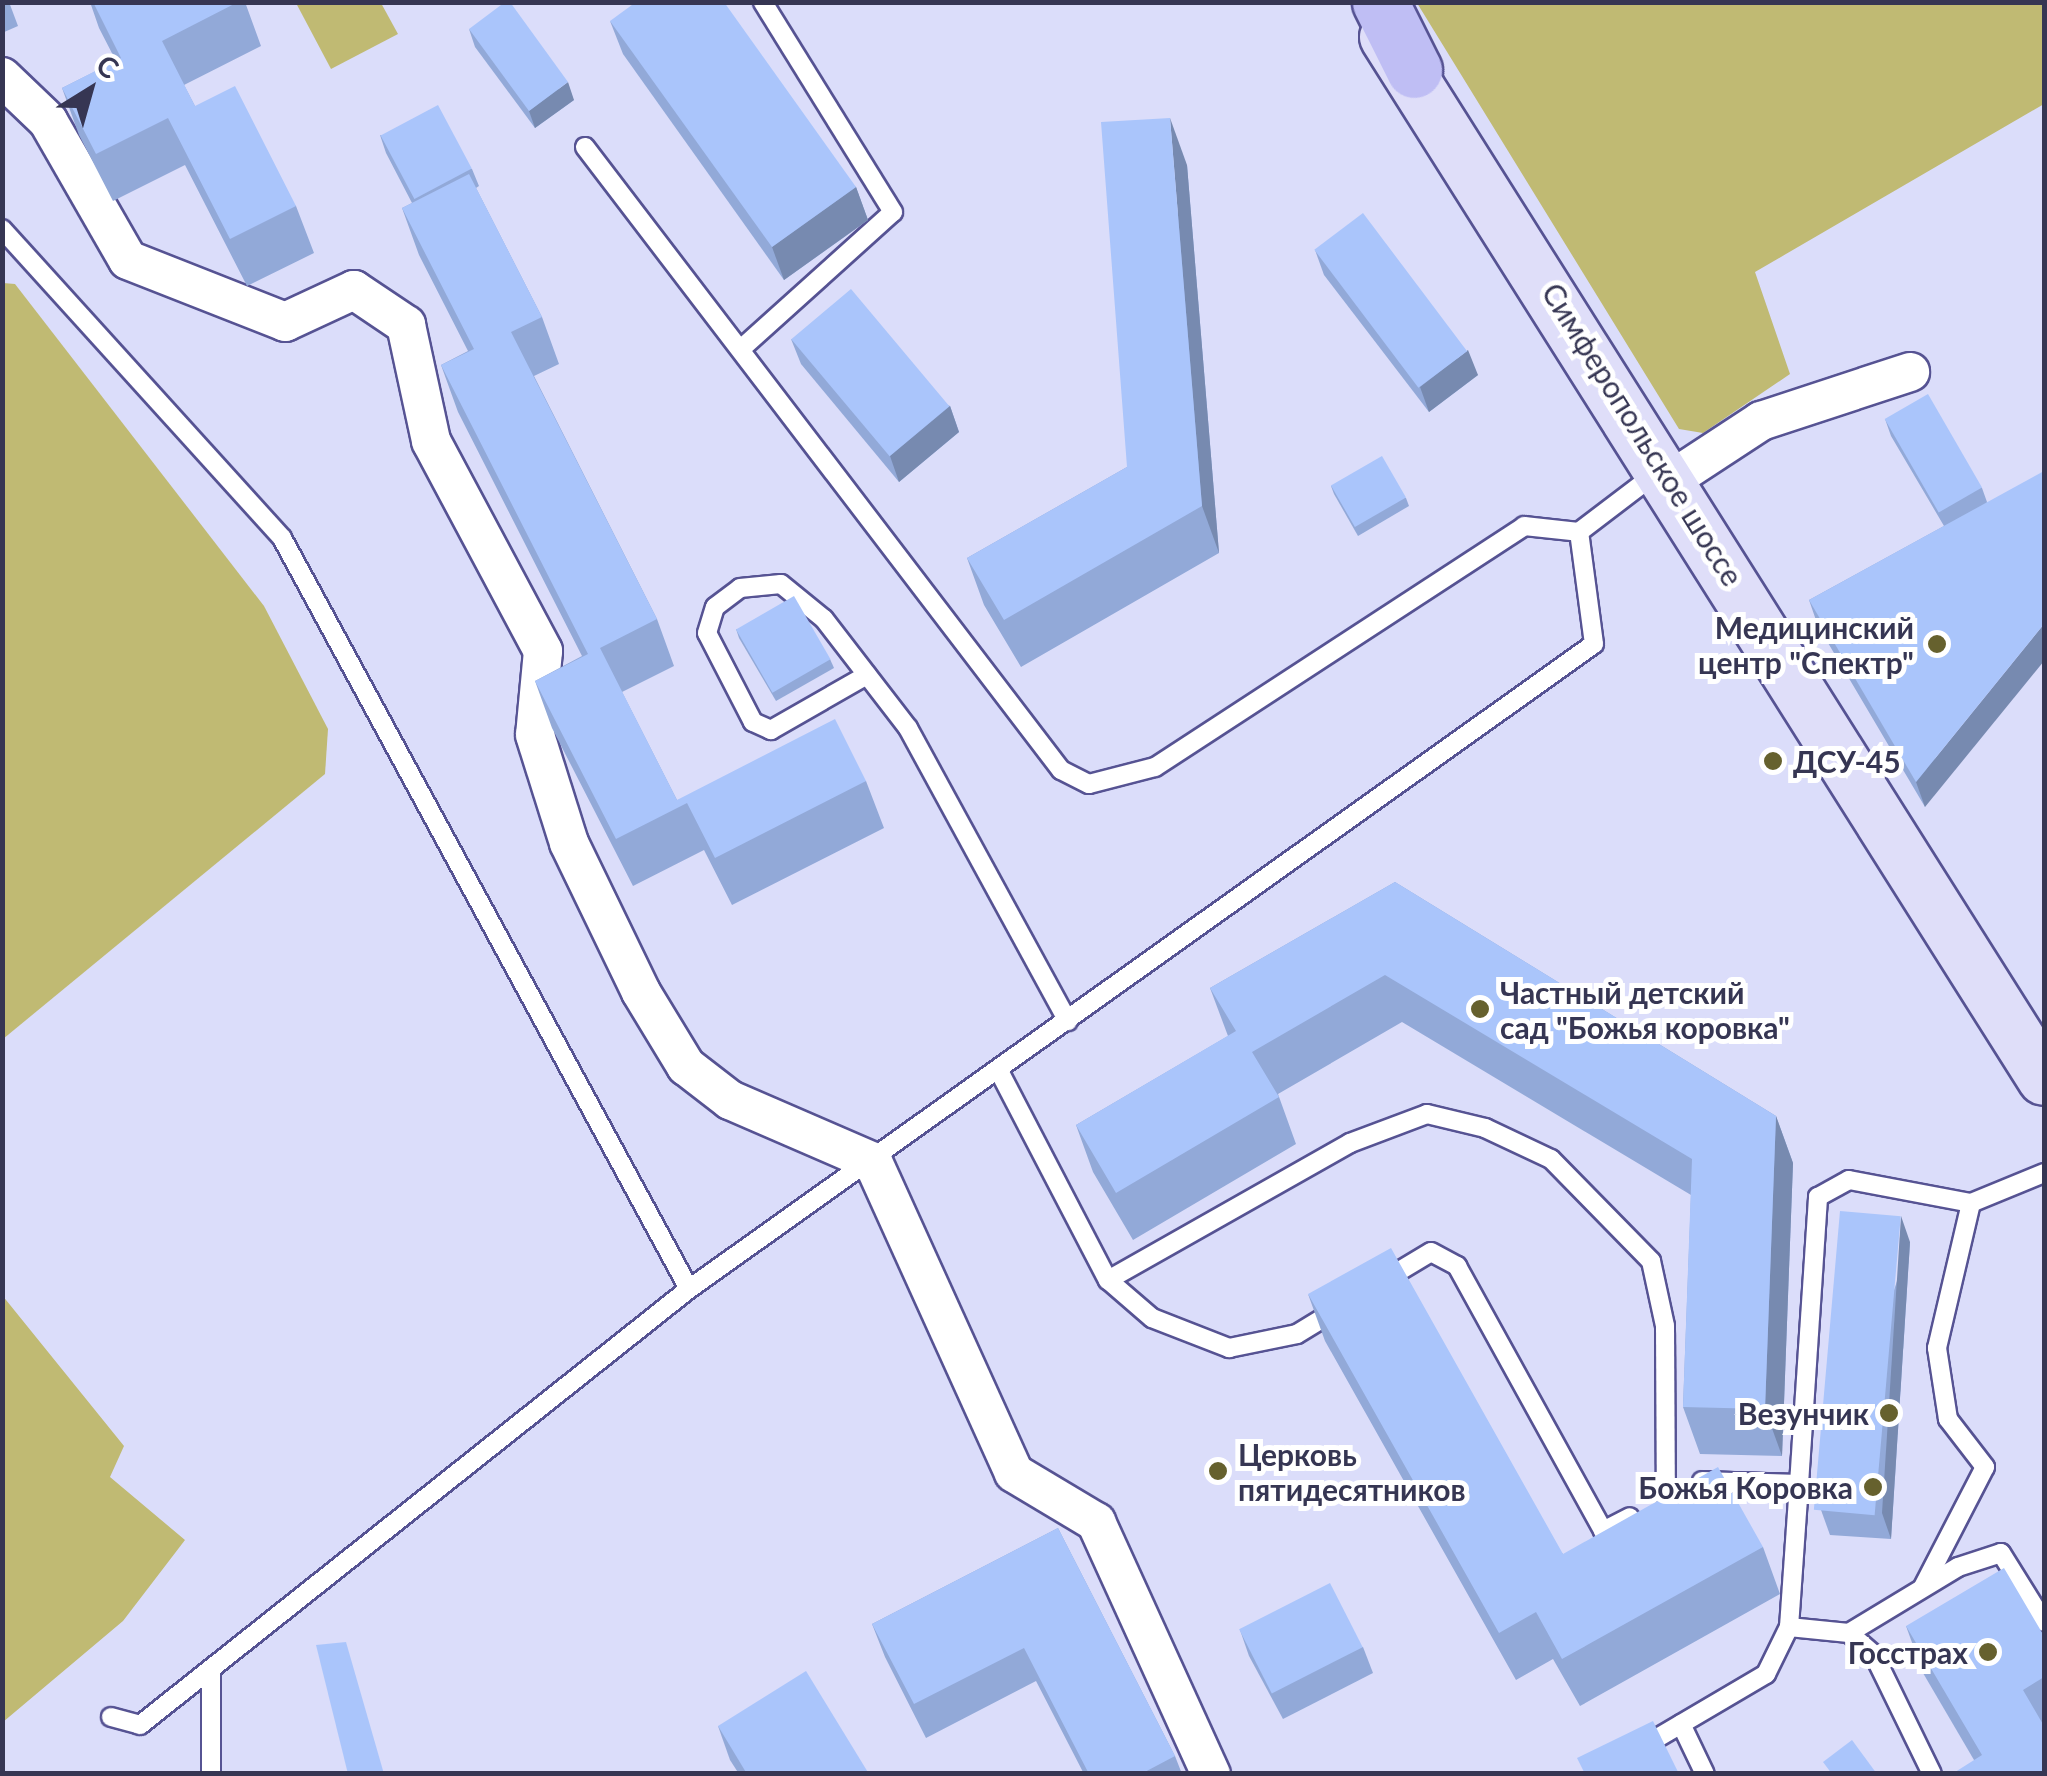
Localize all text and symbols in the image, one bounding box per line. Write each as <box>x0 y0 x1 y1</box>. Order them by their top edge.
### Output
north arrow <box>40 40 140 140</box>
text: С <box>90 47 126 85</box>
street label: Симферопольское шоссе <box>1535 276 1751 592</box>
place label: Медицинский центр "Спектр" <box>1698 609 1914 680</box>
marker: Медицинский центр "Спектр" <box>1924 631 1950 657</box>
place label: ДСУ-45 <box>1793 743 1901 779</box>
marker: ДСУ-45 <box>1762 750 1784 772</box>
place label: Частный детский сад "Божья коровка" <box>1500 974 1790 1044</box>
marker: Частный детский сад "Божья коровка" <box>1469 998 1491 1020</box>
place label: Везунчик <box>1738 1395 1869 1431</box>
marker: Везунчик <box>1878 1402 1900 1424</box>
place label: Церковь пятидесятников <box>1238 1436 1466 1506</box>
marker: Церковь пятидесятников <box>1207 1460 1229 1482</box>
place label: Божья Коровка <box>1638 1469 1853 1505</box>
marker: Божья Коровка <box>1862 1476 1884 1498</box>
place label: Госстрах <box>1848 1634 1968 1670</box>
marker: Госстрах <box>1977 1641 1999 1663</box>

